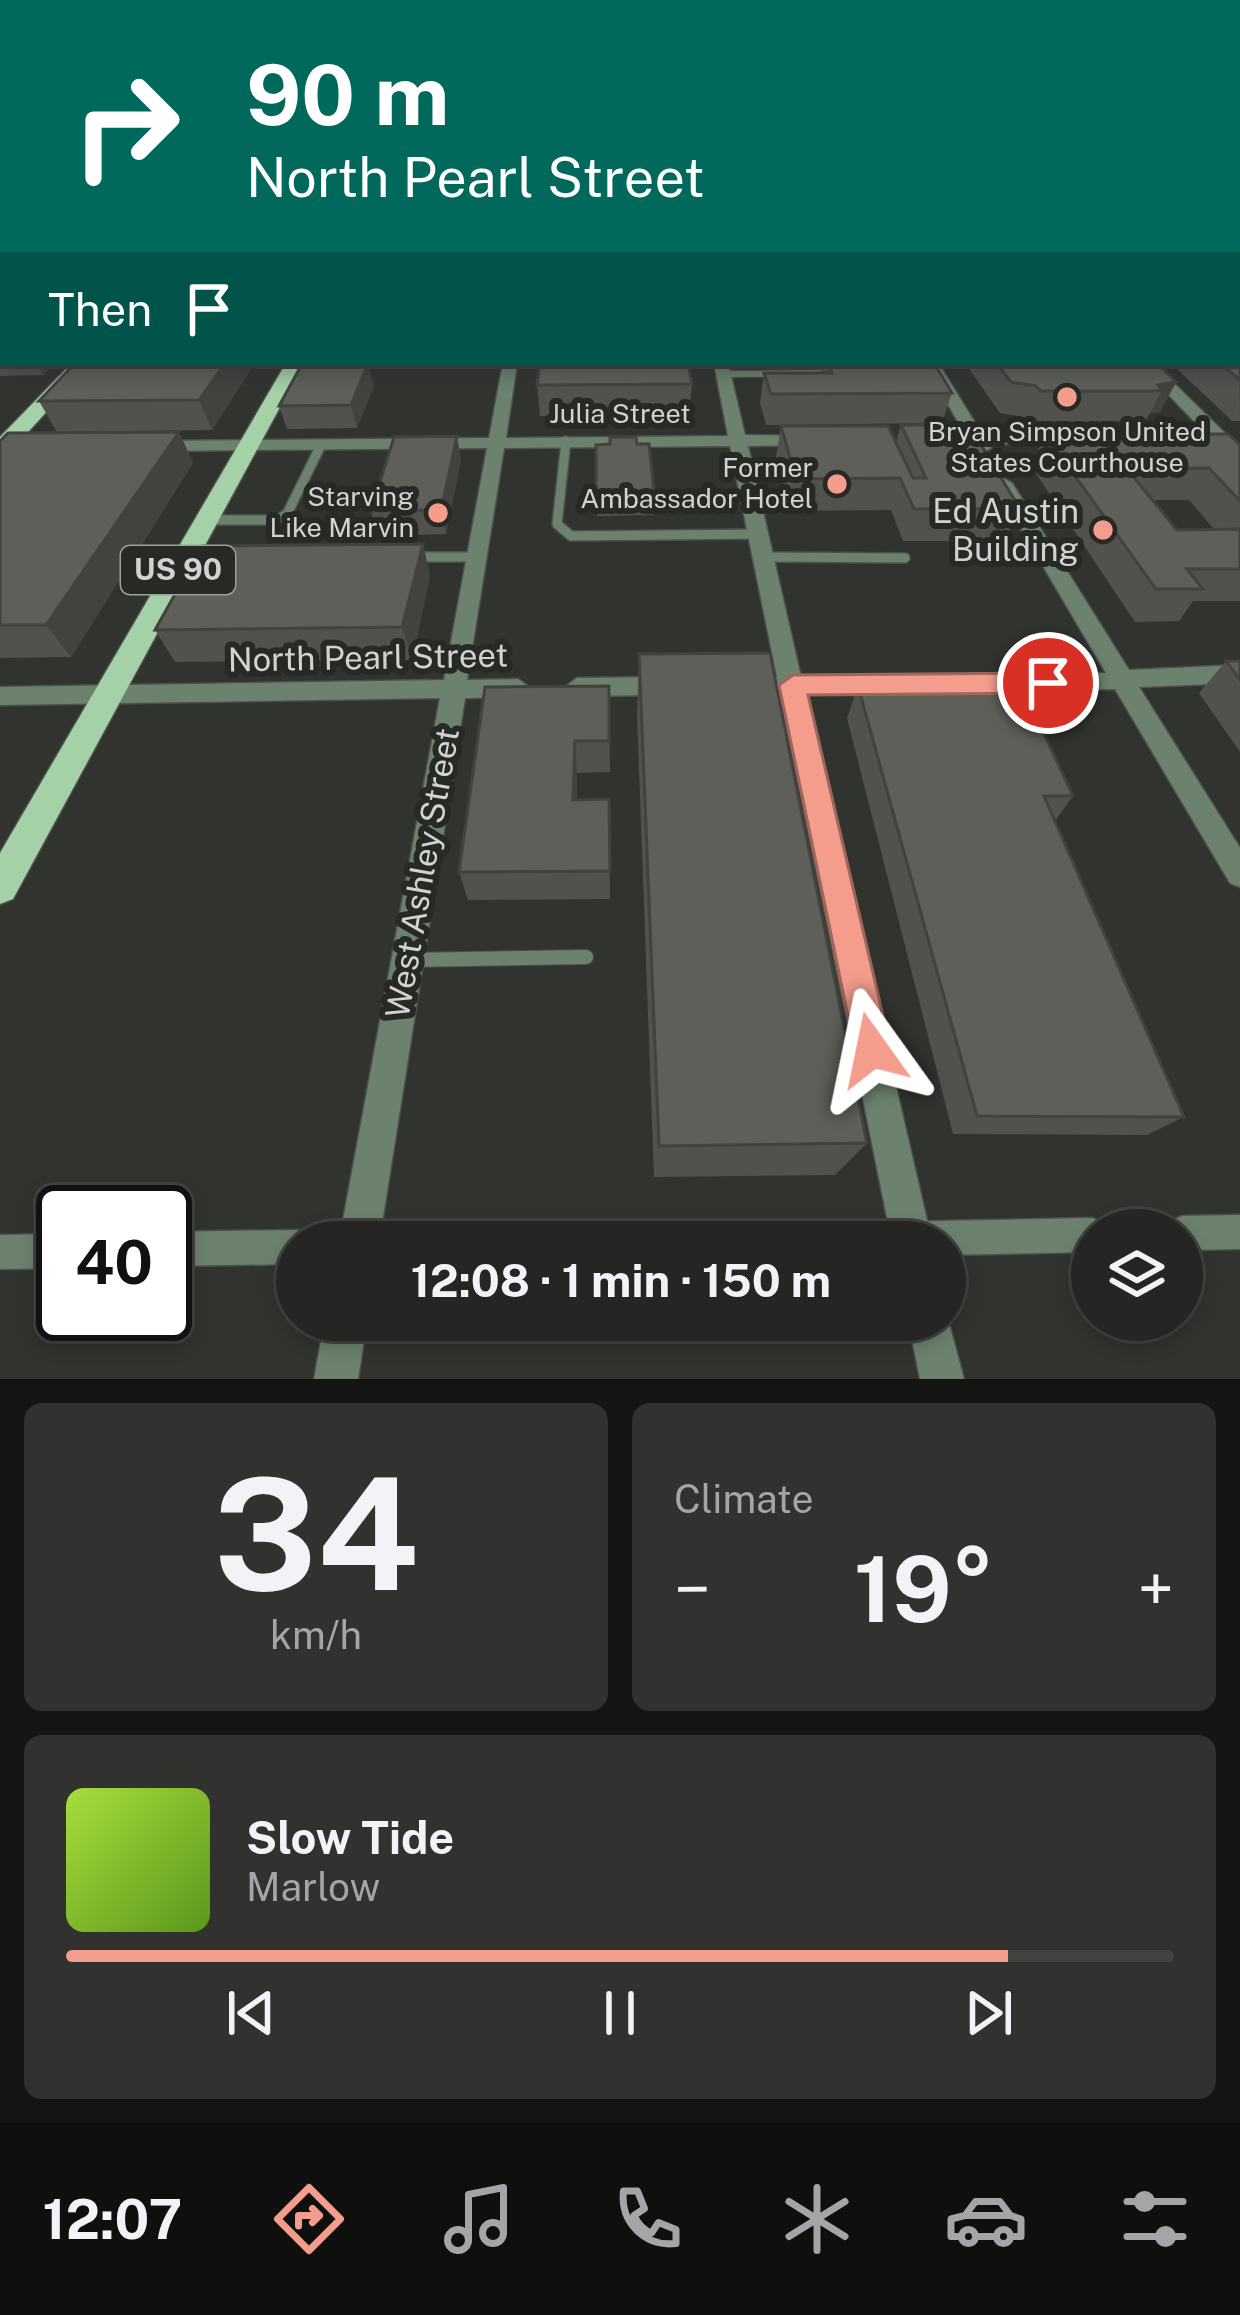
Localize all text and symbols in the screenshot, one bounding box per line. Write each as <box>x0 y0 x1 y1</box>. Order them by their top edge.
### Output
text: 90 m <box>246 45 449 144</box>
icon: right <box>48 48 204 204</box>
text: North Pearl Street <box>246 146 705 209</box>
icon: arrive <box>176 276 242 342</box>
text: Then <box>48 283 152 336</box>
marker: Bryan Simpson United States Courthouse <box>1054 384 1080 410</box>
street label: Julia Street <box>549 397 691 429</box>
place label: Bryan Simpson United States Courthouse <box>928 415 1206 478</box>
place label: Former Ambassador Hotel <box>580 451 813 514</box>
marker: Former Ambassador Hotel <box>824 471 850 497</box>
place label: Starving Like Marvin <box>270 480 414 543</box>
place label: Ed Austin Building <box>932 492 1079 568</box>
marker: Starving Like Marvin <box>425 500 451 526</box>
marker: Ed Austin Building <box>1090 517 1116 543</box>
road number: US 90 <box>121 546 235 594</box>
pin <box>997 632 1099 734</box>
street label: North Pearl Street <box>228 636 508 678</box>
icon: arrive <box>1015 650 1081 716</box>
street label: West Ashley Street <box>378 725 466 1021</box>
position arrow <box>809 987 935 1113</box>
speed limit sign: 40 <box>36 1185 192 1341</box>
map controls <box>1071 1209 1203 1341</box>
button: layers <box>1071 1209 1203 1341</box>
text: 12:08 · 1 min · 150 m <box>411 1254 831 1307</box>
text: 34 <box>213 1442 419 1625</box>
text: Climate <box>674 1476 814 1522</box>
text: 19° <box>854 1536 994 1642</box>
text: − <box>674 1550 711 1628</box>
text: + <box>1137 1550 1174 1628</box>
text: km/h <box>270 1612 362 1658</box>
text: Slow Tide <box>246 1811 454 1864</box>
text: Marlow <box>246 1864 380 1910</box>
icon: previous <box>218 1980 284 2046</box>
icon: pause <box>587 1980 653 2046</box>
icon: next <box>956 1980 1022 2046</box>
icon: directions <box>267 2177 351 2261</box>
icon: music <box>437 2177 521 2261</box>
icon: phone <box>606 2177 690 2261</box>
icon: climate <box>775 2177 859 2261</box>
icon: car <box>944 2177 1028 2261</box>
icon: filters <box>1113 2177 1197 2261</box>
text: 12:07 <box>43 2188 182 2251</box>

